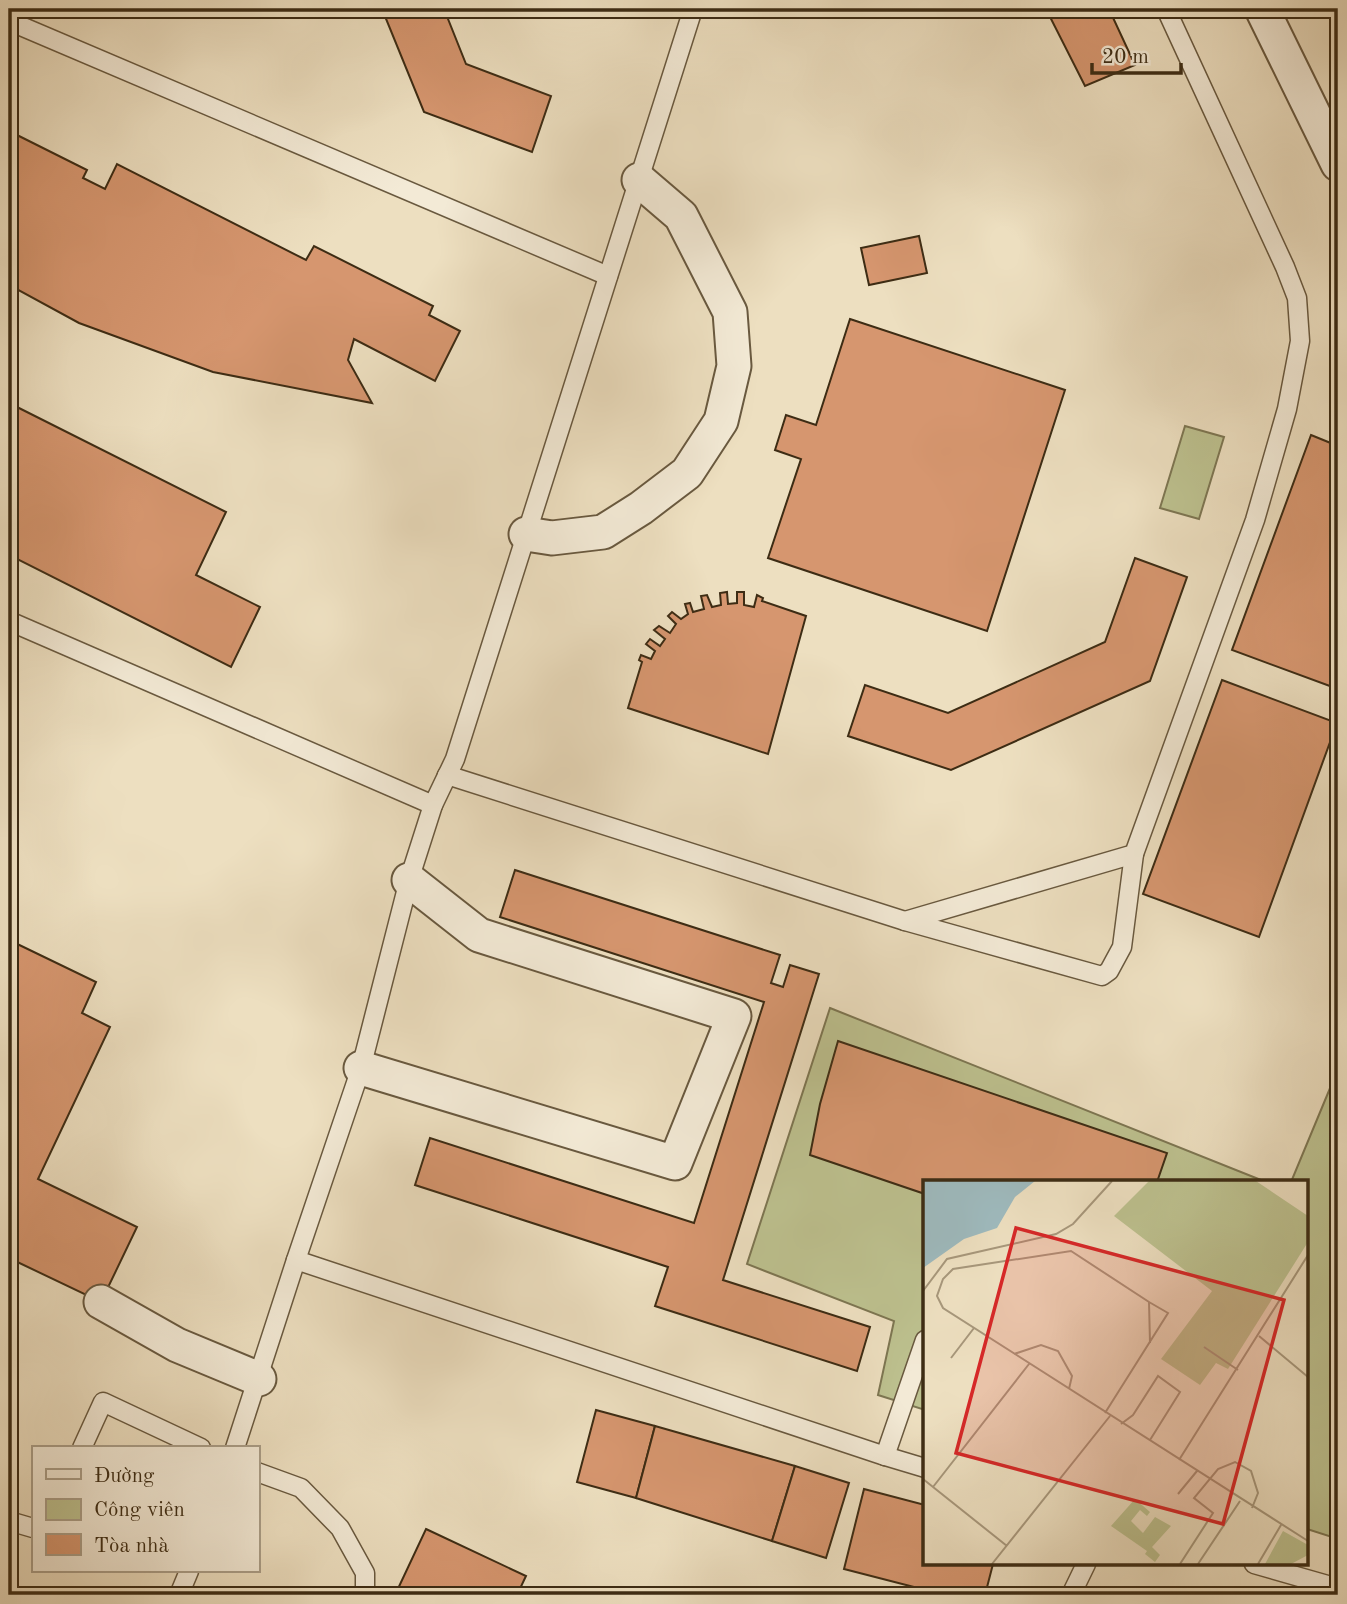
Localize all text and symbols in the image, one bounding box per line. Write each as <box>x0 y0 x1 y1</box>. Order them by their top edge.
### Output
scale bar <box>1092 32 1181 76</box>
text: 20 m <box>1102 47 1149 68</box>
inset map <box>923 1180 1308 1566</box>
legend <box>32 1446 259 1572</box>
text: Đường <box>94 1466 155 1487</box>
text: Công viên <box>94 1500 185 1521</box>
text: Tòa nhà <box>94 1536 169 1557</box>

